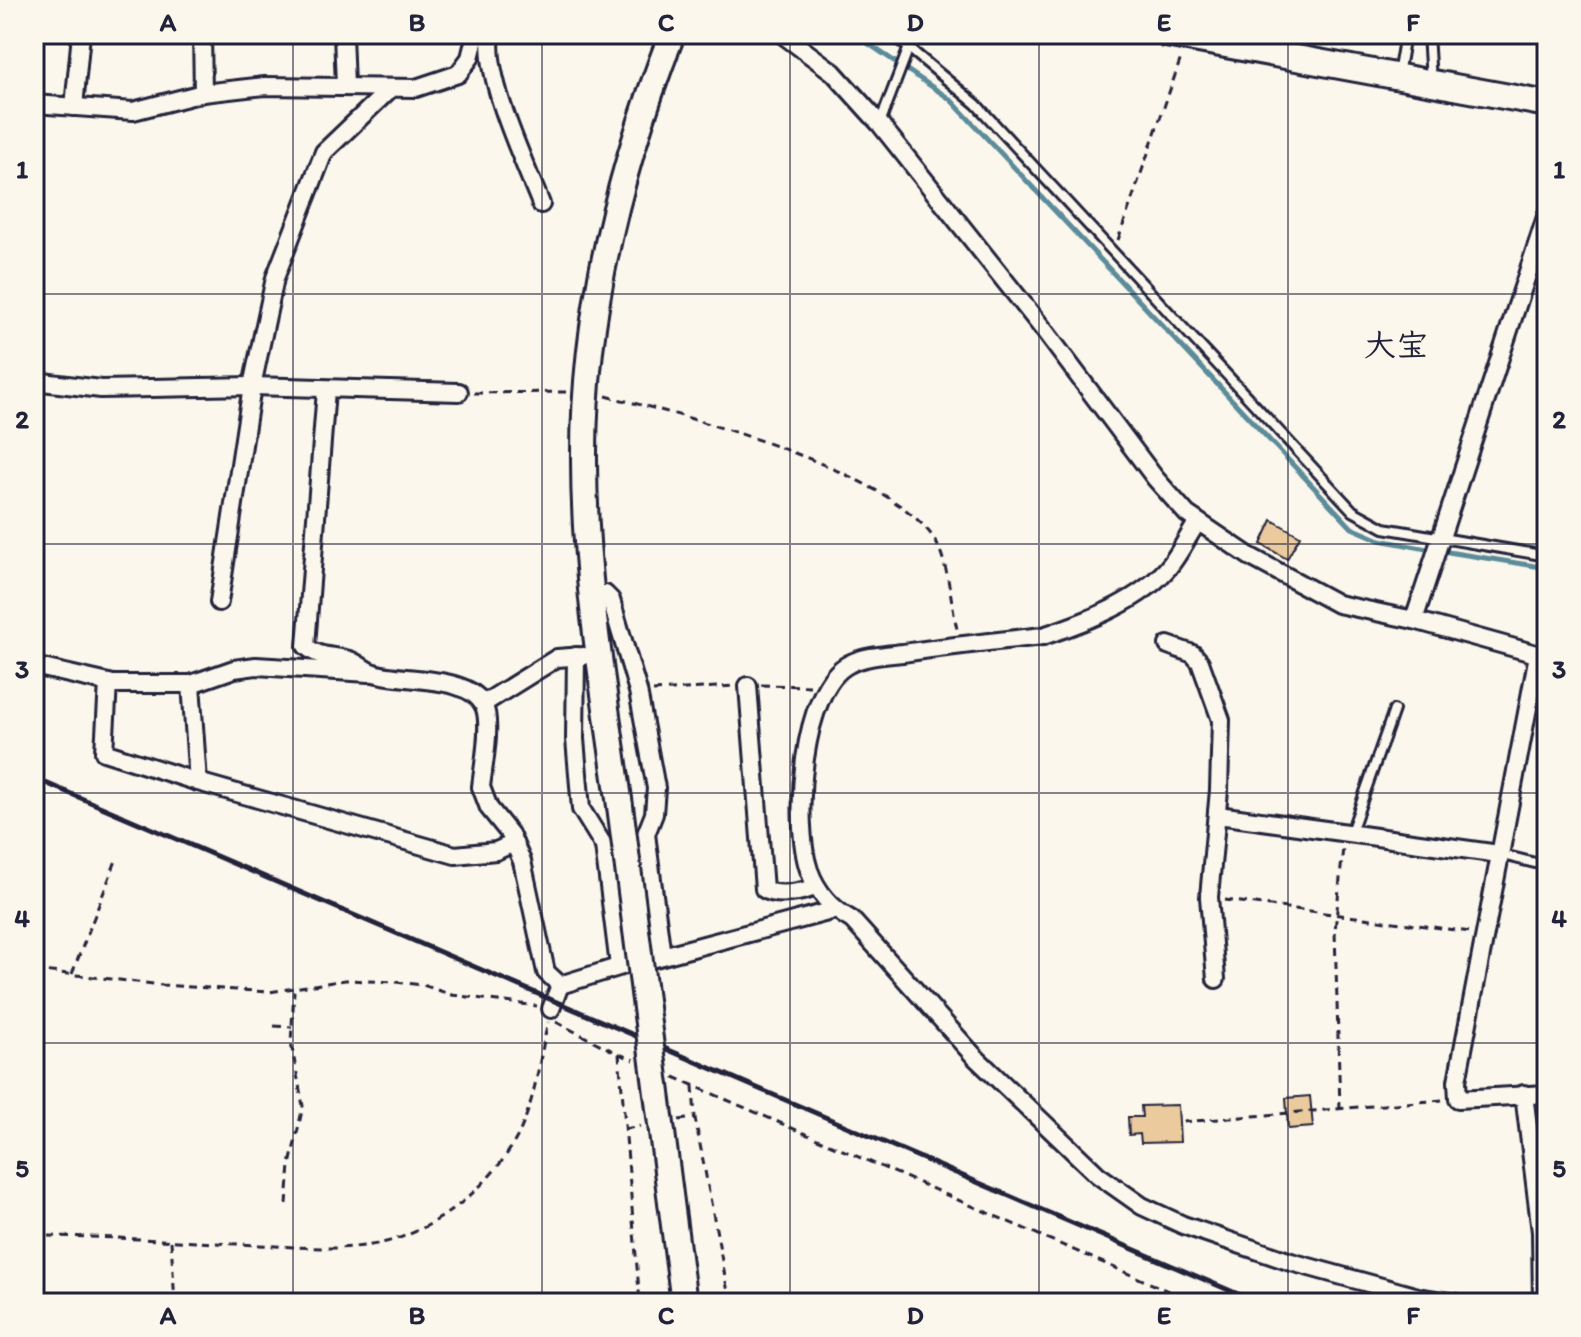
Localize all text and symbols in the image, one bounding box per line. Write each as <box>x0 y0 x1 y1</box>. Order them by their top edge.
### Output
text: A <box>159 6 177 38</box>
text: B <box>409 6 426 38</box>
text: C <box>658 6 675 38</box>
text: D <box>906 6 924 38</box>
text: E <box>1157 6 1171 38</box>
text: F <box>1406 6 1420 38</box>
text: 1 <box>16 153 28 185</box>
text: 1 <box>1553 153 1565 185</box>
district label: 大宝 <box>1364 326 1428 364</box>
text: 2 <box>15 403 29 435</box>
text: 2 <box>1552 403 1566 435</box>
text: 3 <box>15 653 29 685</box>
text: 3 <box>1552 653 1566 685</box>
text: 4 <box>14 902 30 934</box>
text: 4 <box>1551 902 1567 934</box>
text: 5 <box>15 1152 29 1184</box>
text: 5 <box>1552 1152 1566 1184</box>
text: A <box>159 1299 177 1331</box>
text: B <box>409 1299 426 1331</box>
text: C <box>658 1299 675 1331</box>
text: D <box>906 1299 924 1331</box>
text: E <box>1157 1299 1171 1331</box>
text: F <box>1406 1299 1420 1331</box>

